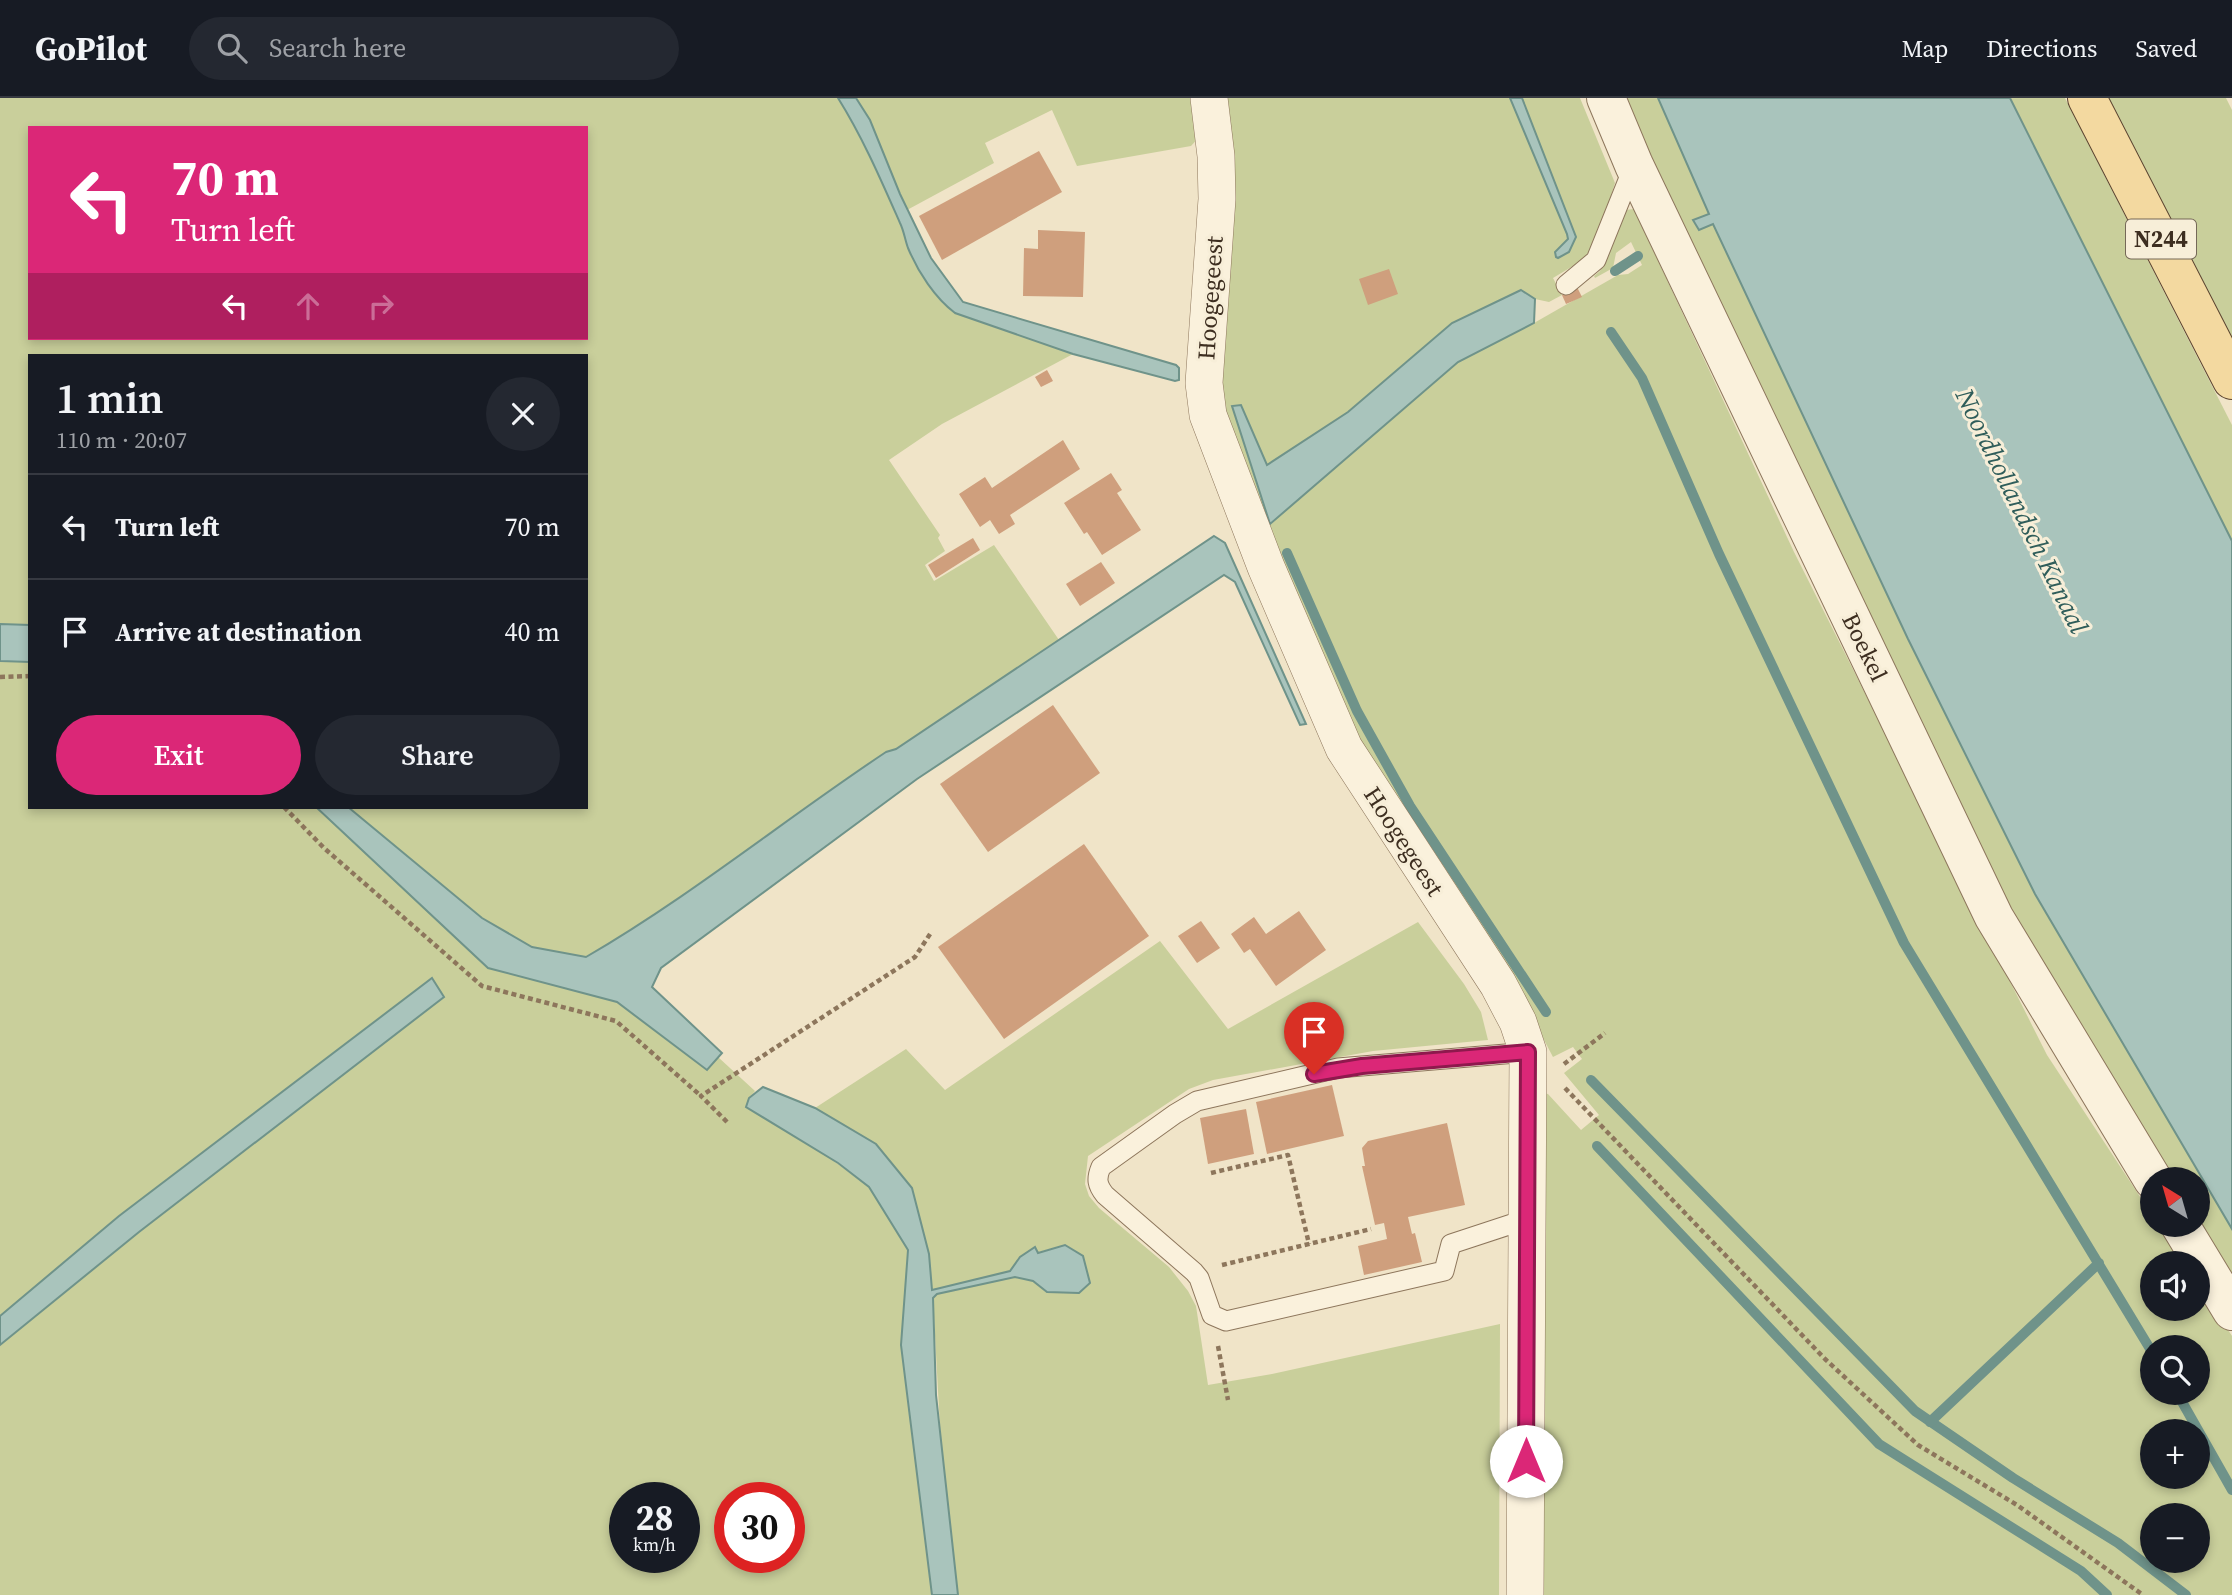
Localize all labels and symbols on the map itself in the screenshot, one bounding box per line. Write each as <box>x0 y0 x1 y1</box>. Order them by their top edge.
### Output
road number: N244 <box>2126 220 2196 258</box>
street label: Hoogegeest <box>1189 235 1231 361</box>
water label: Noordhollandsch Kanaal <box>1947 382 2097 640</box>
street label: Boekel <box>1834 607 1896 687</box>
street label: Hoogegeest <box>1356 780 1452 902</box>
pin <box>1284 1002 1344 1074</box>
north arrow <box>2140 1167 2210 1237</box>
position arrow <box>1489 1424 1563 1498</box>
speed limit sign: 30 <box>714 1482 805 1573</box>

